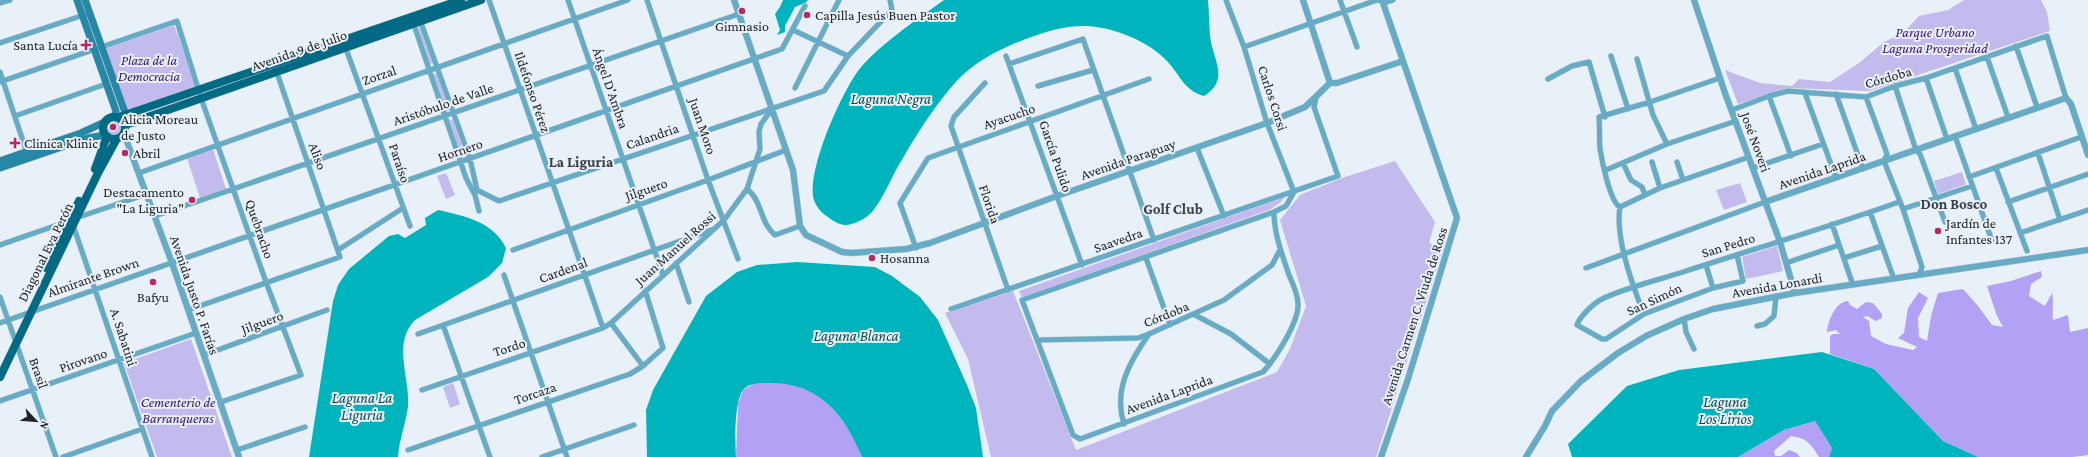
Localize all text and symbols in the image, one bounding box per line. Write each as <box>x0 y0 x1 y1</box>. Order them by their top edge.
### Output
marker: Gimnasio <box>737 6 747 16</box>
place label: Capilla Jesús Buen Pastor <box>815 7 955 23</box>
marker: Capilla Jesús Buen Pastor <box>802 10 812 20</box>
place label: Gimnasio <box>715 18 769 34</box>
park label: Parque Urbano Laguna Prosperidad <box>1882 24 1988 56</box>
street label: Avenida 9 de Julio <box>249 26 349 74</box>
place label: Santa Lucía <box>14 37 79 53</box>
marker: Santa Lucía <box>81 40 91 50</box>
street label: Ángel D'Ambra <box>590 45 633 131</box>
street label: Ildefonso Pérez <box>512 49 554 135</box>
park label: Plaza de la Democracia <box>118 52 181 84</box>
street label: Zorzal <box>360 62 399 88</box>
street label: Carlos Corsi <box>1255 63 1291 133</box>
street label: Córdoba <box>1863 63 1914 91</box>
street label: Aristóbulo de Valle <box>391 79 495 129</box>
water label: Laguna Negra <box>851 91 931 108</box>
street label: Juan Moro <box>685 94 720 156</box>
street label: Ayacucho <box>981 100 1037 132</box>
street label: José Noveri <box>1737 108 1774 174</box>
place label: Alicia Moreau de Justo <box>121 111 199 143</box>
street label: García Pulido <box>1036 118 1076 194</box>
street label: Calandria <box>623 119 681 152</box>
marker: Alicia Moreau de Justo <box>108 122 118 132</box>
place label: Clinica Klinic <box>24 135 98 151</box>
street label: Hornero <box>435 135 485 165</box>
street label: Avenida Paraguay <box>1078 135 1178 183</box>
marker: Clinica Klinic <box>9 137 21 149</box>
street label: Aliso <box>306 140 330 172</box>
street label: Paraíso <box>386 141 414 185</box>
place label: Abril <box>133 145 161 161</box>
street label: Avenida Laprida <box>1776 147 1868 192</box>
marker: Abril <box>120 148 130 158</box>
district label: La Liguria <box>549 154 614 170</box>
street label: Jilguero <box>621 174 669 204</box>
street label: Florida <box>976 182 1004 226</box>
place label: Destacamento "La Liguria" <box>103 184 184 216</box>
marker: Destacamento "La Liguria" <box>187 195 197 205</box>
district label: Don Bosco <box>1921 196 1988 212</box>
street label: Quebracho <box>242 197 278 261</box>
street label: Diagonal Eva Perón <box>14 199 76 304</box>
district label: Golf Club <box>1143 201 1203 217</box>
street label: Juan Manuel Rossi <box>630 207 719 290</box>
place label: Jardín de Infantes 137 <box>1944 215 2013 247</box>
street label: Saavedra <box>1092 224 1145 256</box>
street label: Avenida Carmen C. Viuda de Ross <box>1378 225 1450 407</box>
marker: Jardín de Infantes 137 <box>1933 226 1943 236</box>
street label: San Pedro <box>1699 229 1757 261</box>
street label: Avenida Justo P. Farías <box>167 233 223 357</box>
place label: Hosanna <box>880 250 930 266</box>
marker: Hosanna <box>867 253 877 263</box>
street label: Almirante Brown <box>45 254 141 300</box>
street label: Cardenal <box>537 254 590 286</box>
street label: Avenida Lonardi <box>1731 269 1824 301</box>
marker: Bafyu <box>148 277 158 287</box>
street label: San Simón <box>1624 279 1685 319</box>
place label: Bafyu <box>137 289 170 305</box>
street label: Córdoba <box>1141 297 1192 330</box>
street label: A. Sabatini <box>107 306 141 368</box>
street label: Jilguero <box>237 307 285 338</box>
water label: Laguna Blanca <box>813 328 899 345</box>
street label: Tordo <box>491 334 527 360</box>
street label: Pirovano <box>57 344 109 376</box>
street label: Brasil <box>26 355 52 391</box>
street label: Avenida Laprida <box>1123 371 1215 417</box>
street label: Torcaza <box>512 378 559 408</box>
water label: Laguna La Liguria <box>332 390 392 424</box>
park label: Cementerio de Barranqueras <box>141 394 216 426</box>
water label: Laguna Los Lirios <box>1698 394 1752 427</box>
north arrow <box>16 401 56 441</box>
text: N <box>38 419 52 432</box>

